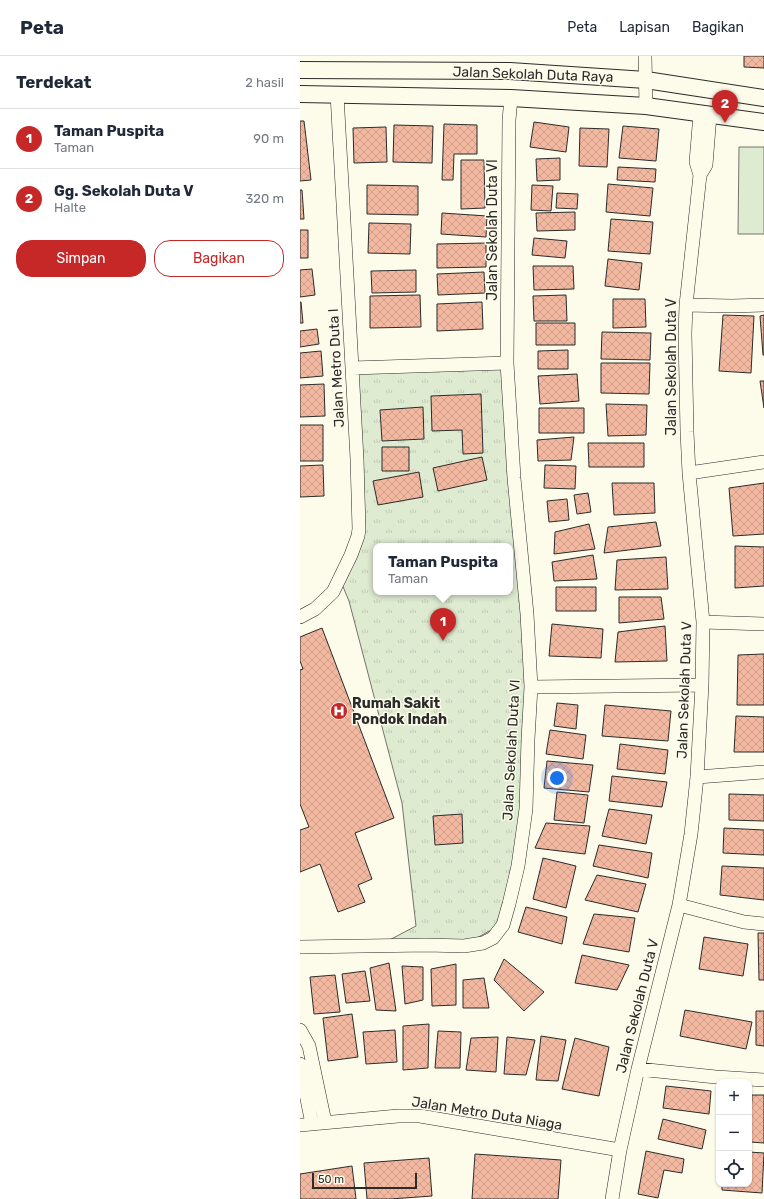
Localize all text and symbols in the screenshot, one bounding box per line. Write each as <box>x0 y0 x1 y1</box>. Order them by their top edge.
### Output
text: Peta <box>20 16 64 39</box>
text: Peta <box>567 19 597 36</box>
text: Lapisan <box>619 19 670 36</box>
text: Bagikan <box>692 19 744 36</box>
street label: Jalan Sekolah Duta Raya <box>452 63 614 86</box>
text: Terdekat <box>16 72 91 92</box>
text: 2 hasil <box>245 75 284 90</box>
pin: 2 <box>712 90 738 123</box>
text: Taman Puspita <box>54 122 164 140</box>
text: 1 <box>26 131 32 146</box>
text: 90 m <box>253 131 284 146</box>
text: Taman <box>54 140 94 155</box>
street label: Jalan Sekolah Duta VI <box>484 159 501 301</box>
text: Gg. Sekolah Duta V <box>54 182 194 200</box>
text: 2 <box>25 191 33 206</box>
text: 320 m <box>246 191 284 206</box>
text: Halte <box>54 200 86 215</box>
button: Simpan <box>16 240 146 277</box>
button: Bagikan <box>154 240 284 277</box>
street label: Jalan Sekolah Duta V <box>663 298 680 436</box>
street label: Jalan Metro Duta I <box>325 308 348 428</box>
popup <box>373 543 513 595</box>
text: Taman Puspita <box>388 553 498 571</box>
text: Taman <box>388 571 428 586</box>
pin: 1 <box>430 608 456 641</box>
street label: Jalan Sekolah Duta V <box>674 621 695 759</box>
street label: Jalan Sekolah Duta VI <box>499 679 524 821</box>
place label: Rumah Sakit Pondok Indah <box>352 695 447 728</box>
hospital icon: Rumah Sakit Pondok Indah <box>329 701 349 721</box>
your location <box>547 768 567 788</box>
street label: Jalan Sekolah Duta V <box>613 937 662 1075</box>
map controls <box>716 1079 752 1187</box>
button: + <box>716 1079 752 1115</box>
street label: Jalan Metro Duta Niaga <box>410 1093 563 1134</box>
button: − <box>716 1115 752 1151</box>
button: locate <box>716 1151 752 1187</box>
scale bar <box>312 1171 417 1190</box>
text: 50 m <box>318 1173 344 1186</box>

